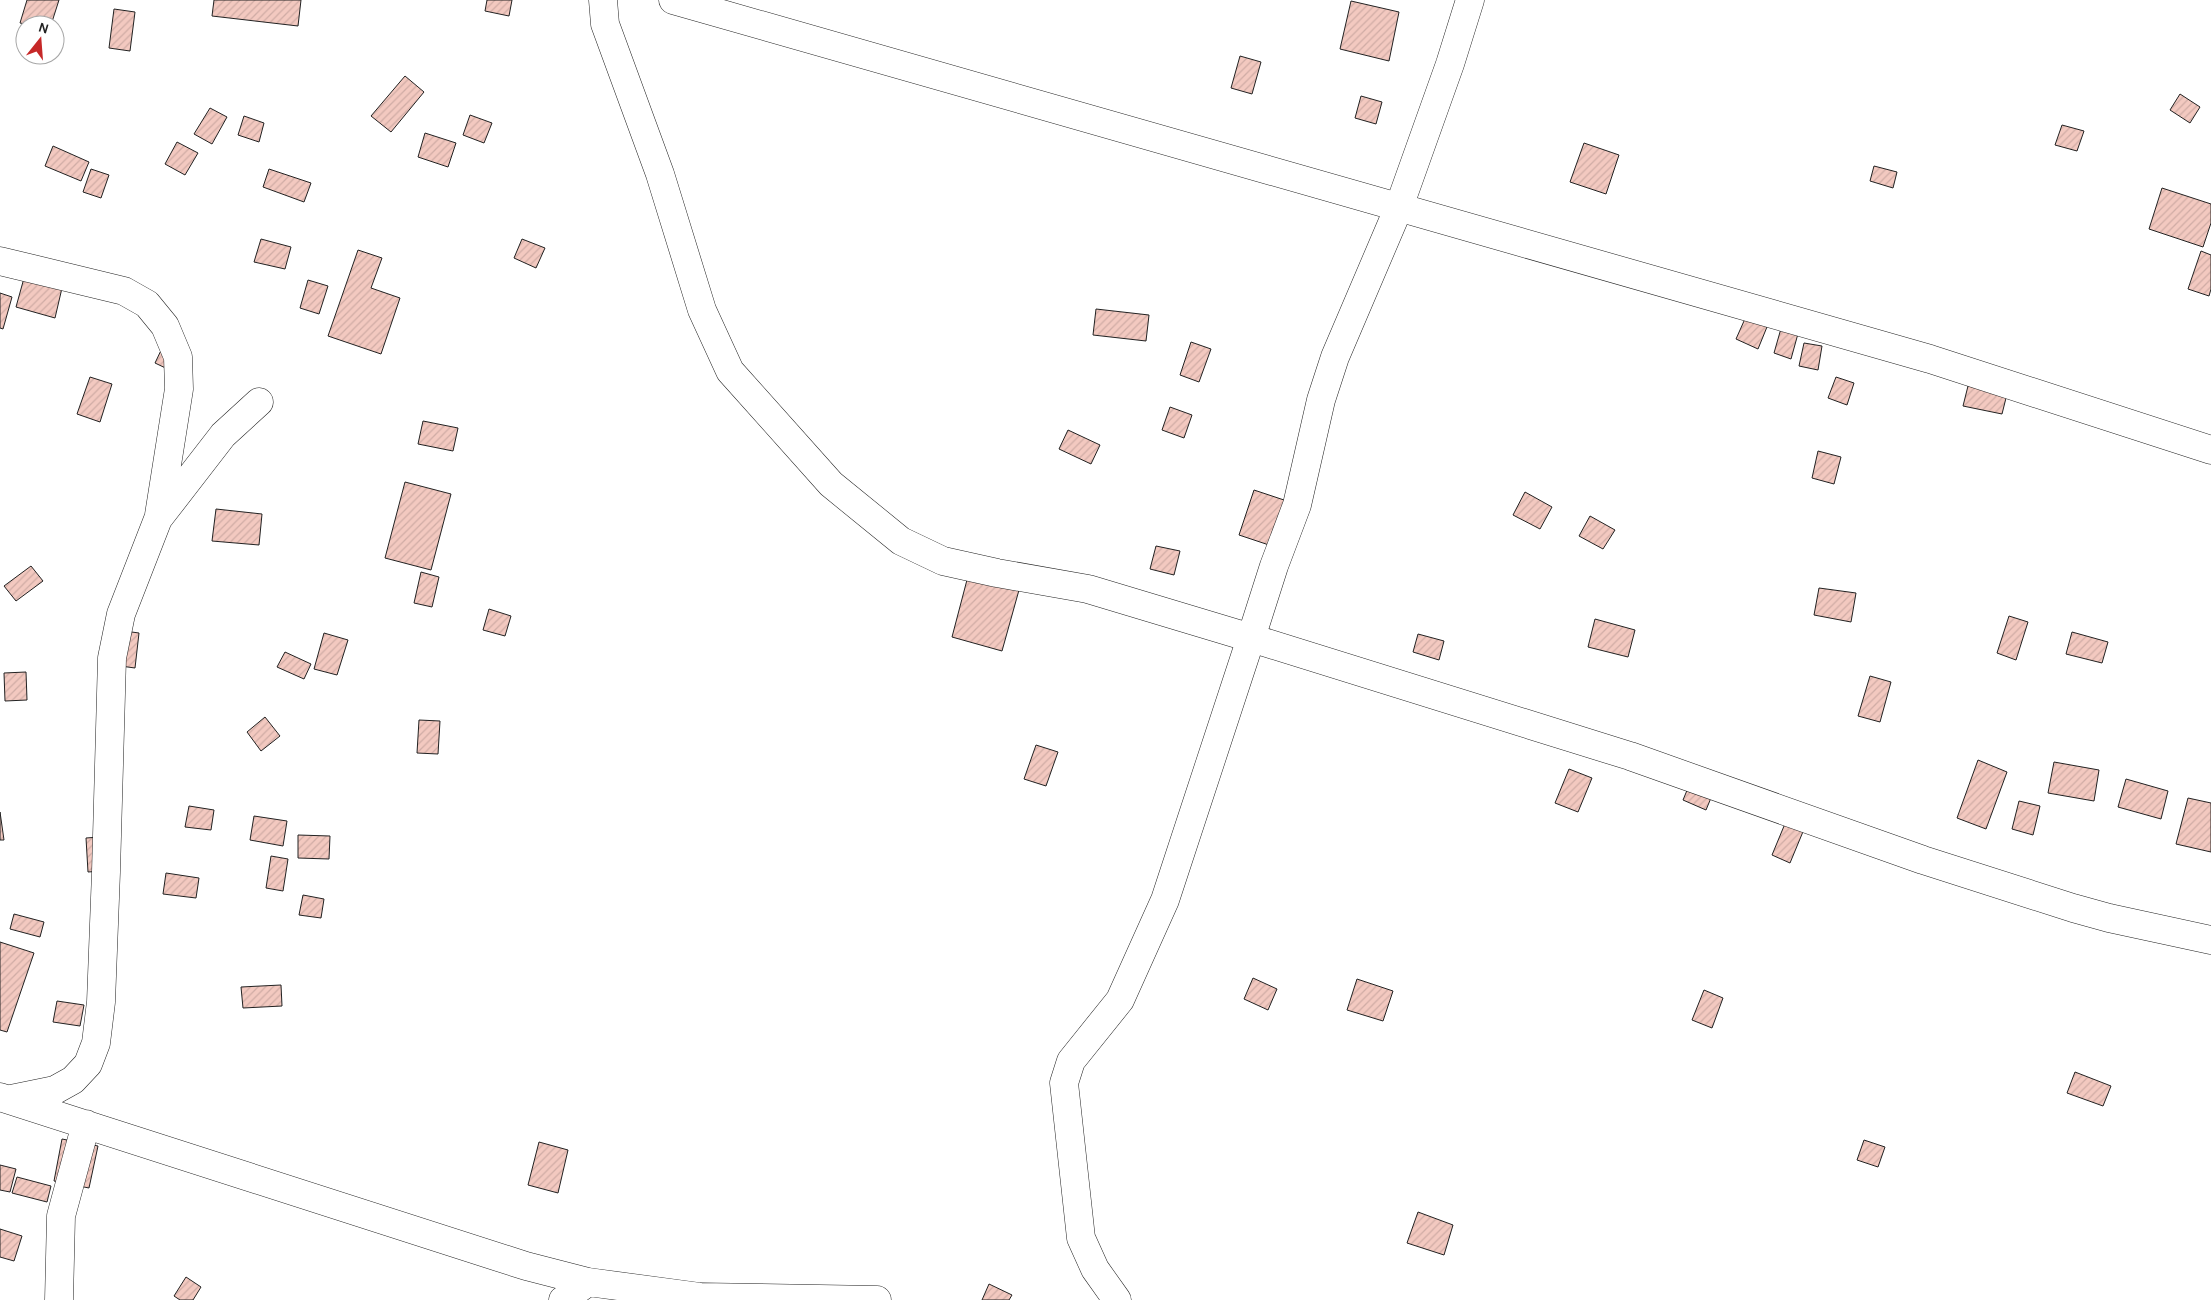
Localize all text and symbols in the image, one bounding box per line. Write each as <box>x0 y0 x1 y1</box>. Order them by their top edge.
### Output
north arrow <box>15 15 65 65</box>
text: N <box>36 18 51 38</box>

